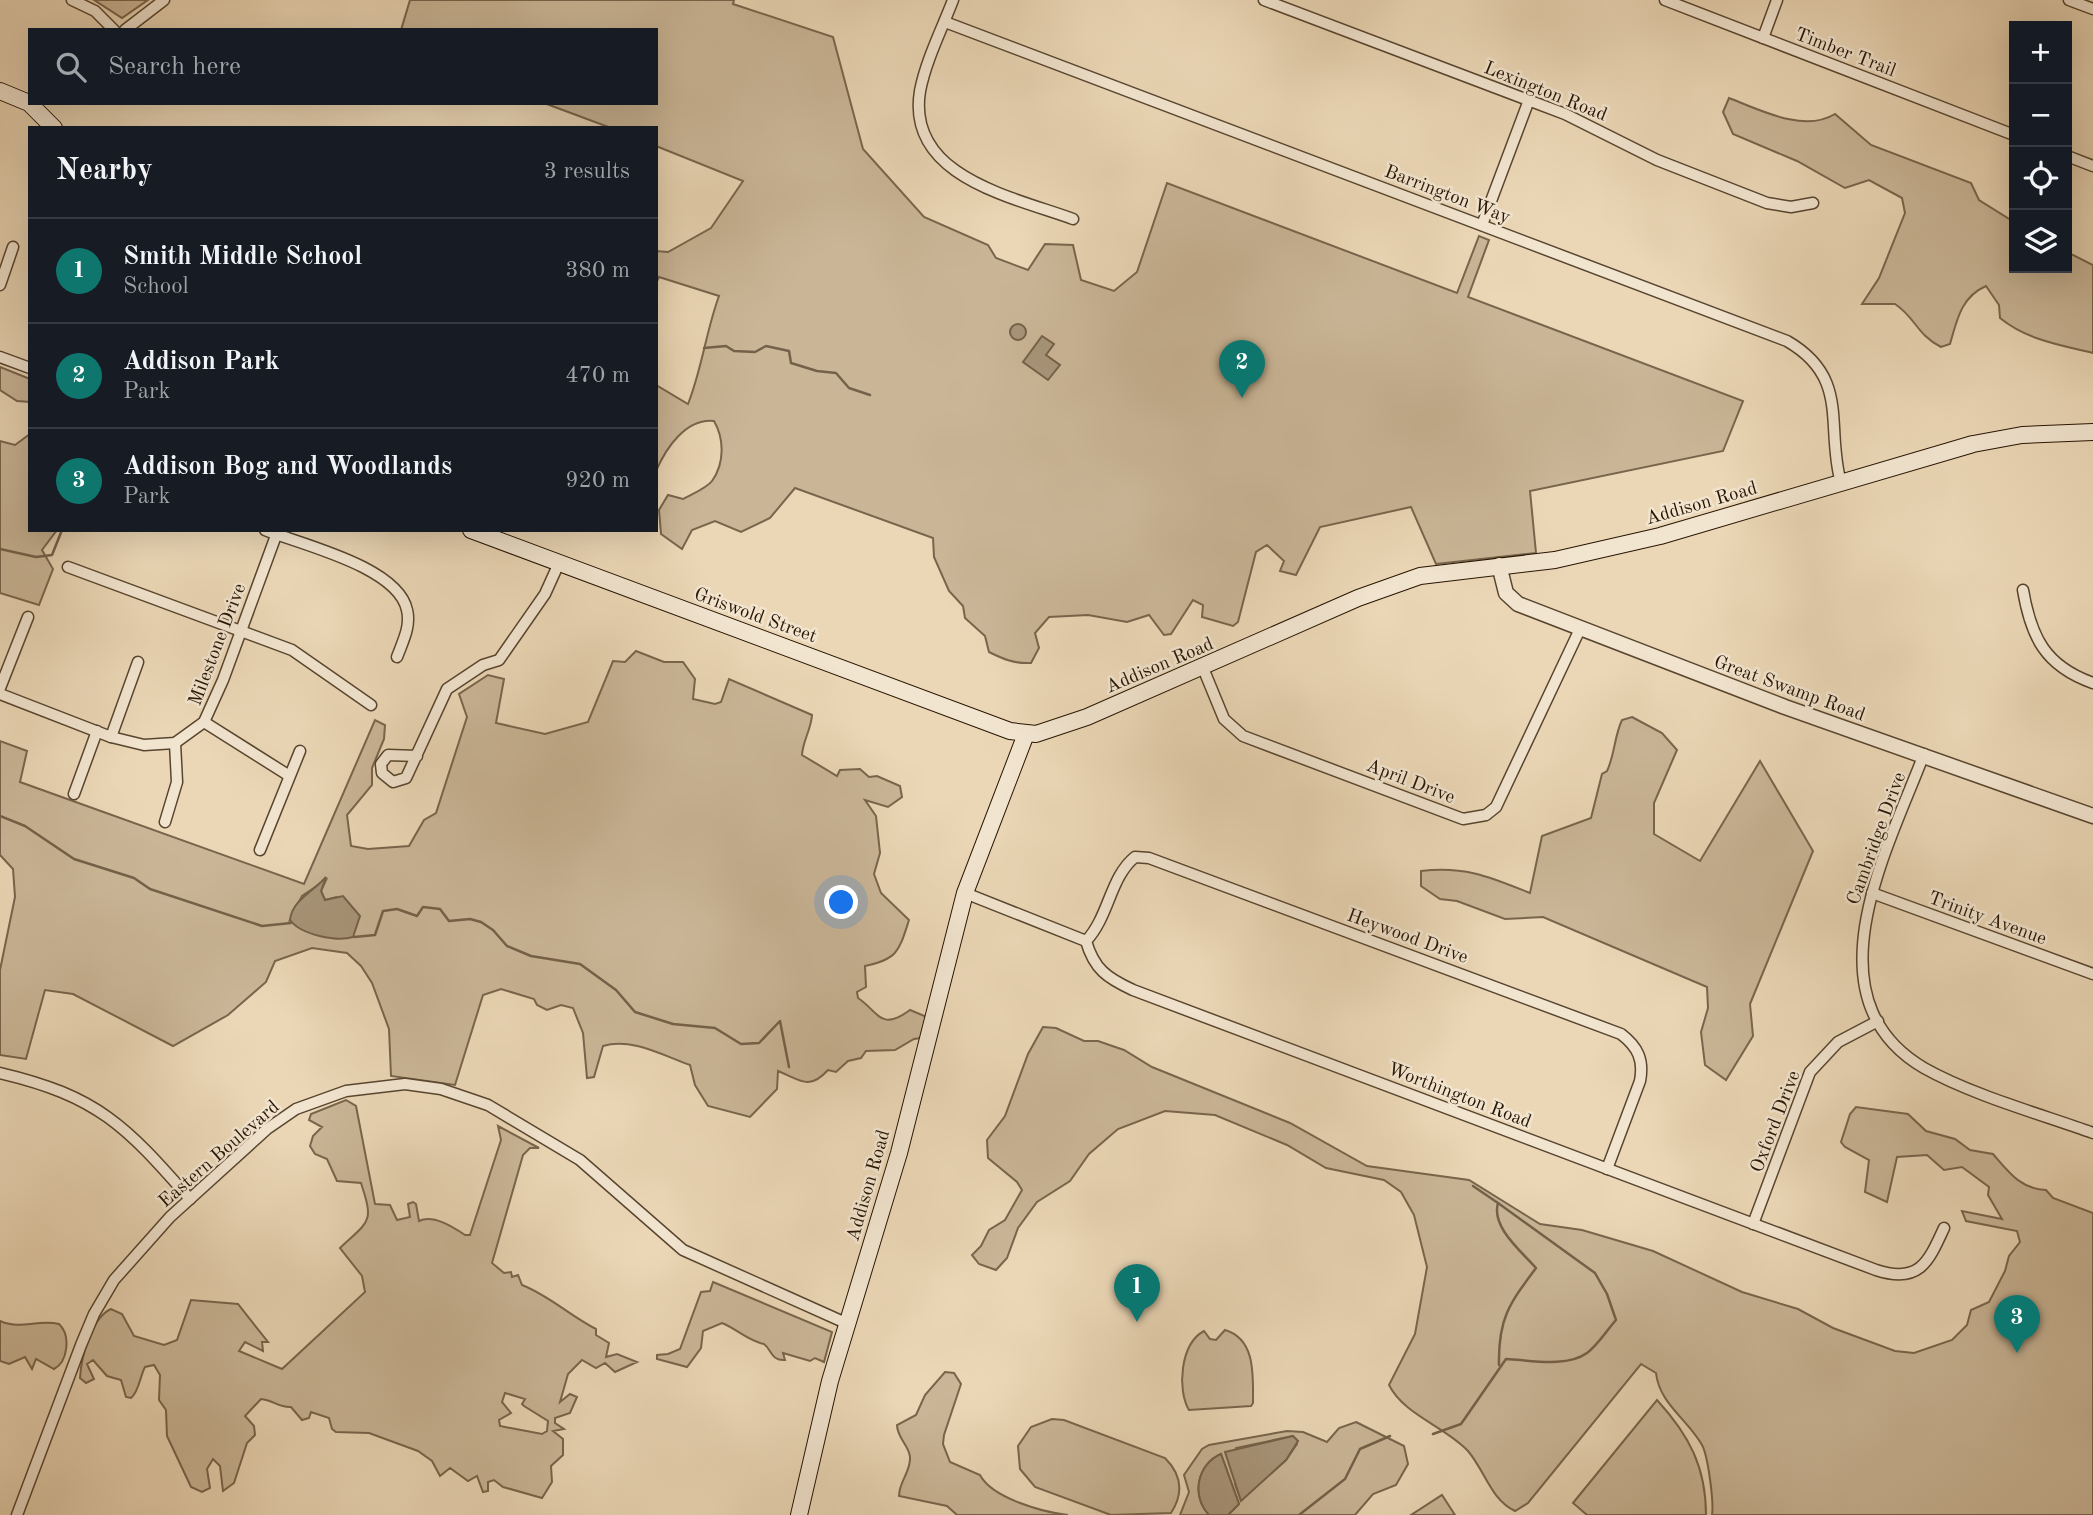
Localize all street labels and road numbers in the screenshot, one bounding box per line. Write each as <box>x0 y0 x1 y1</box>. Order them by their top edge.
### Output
street label: Timber Trail <box>1792 25 1898 81</box>
street label: Lexington Road <box>1481 59 1609 126</box>
street label: Barrington Way <box>1381 163 1513 228</box>
street label: Addison Road <box>1644 479 1760 529</box>
street label: Milestone Drive <box>186 581 250 709</box>
street label: Griswold Street <box>691 585 819 647</box>
street label: Addison Road <box>1103 635 1217 698</box>
street label: Great Swamp Road <box>1711 653 1867 726</box>
street label: April Drive <box>1363 757 1457 808</box>
street label: Cambridge Drive <box>1845 770 1910 908</box>
street label: Trinity Avenue <box>1926 889 2049 950</box>
street label: Heywood Drive <box>1344 907 1470 968</box>
street label: Worthington Road <box>1385 1060 1534 1133</box>
street label: Oxford Drive <box>1748 1068 1804 1176</box>
street label: Eastern Boulevard <box>156 1098 284 1212</box>
street label: Addison Road <box>844 1128 894 1244</box>

